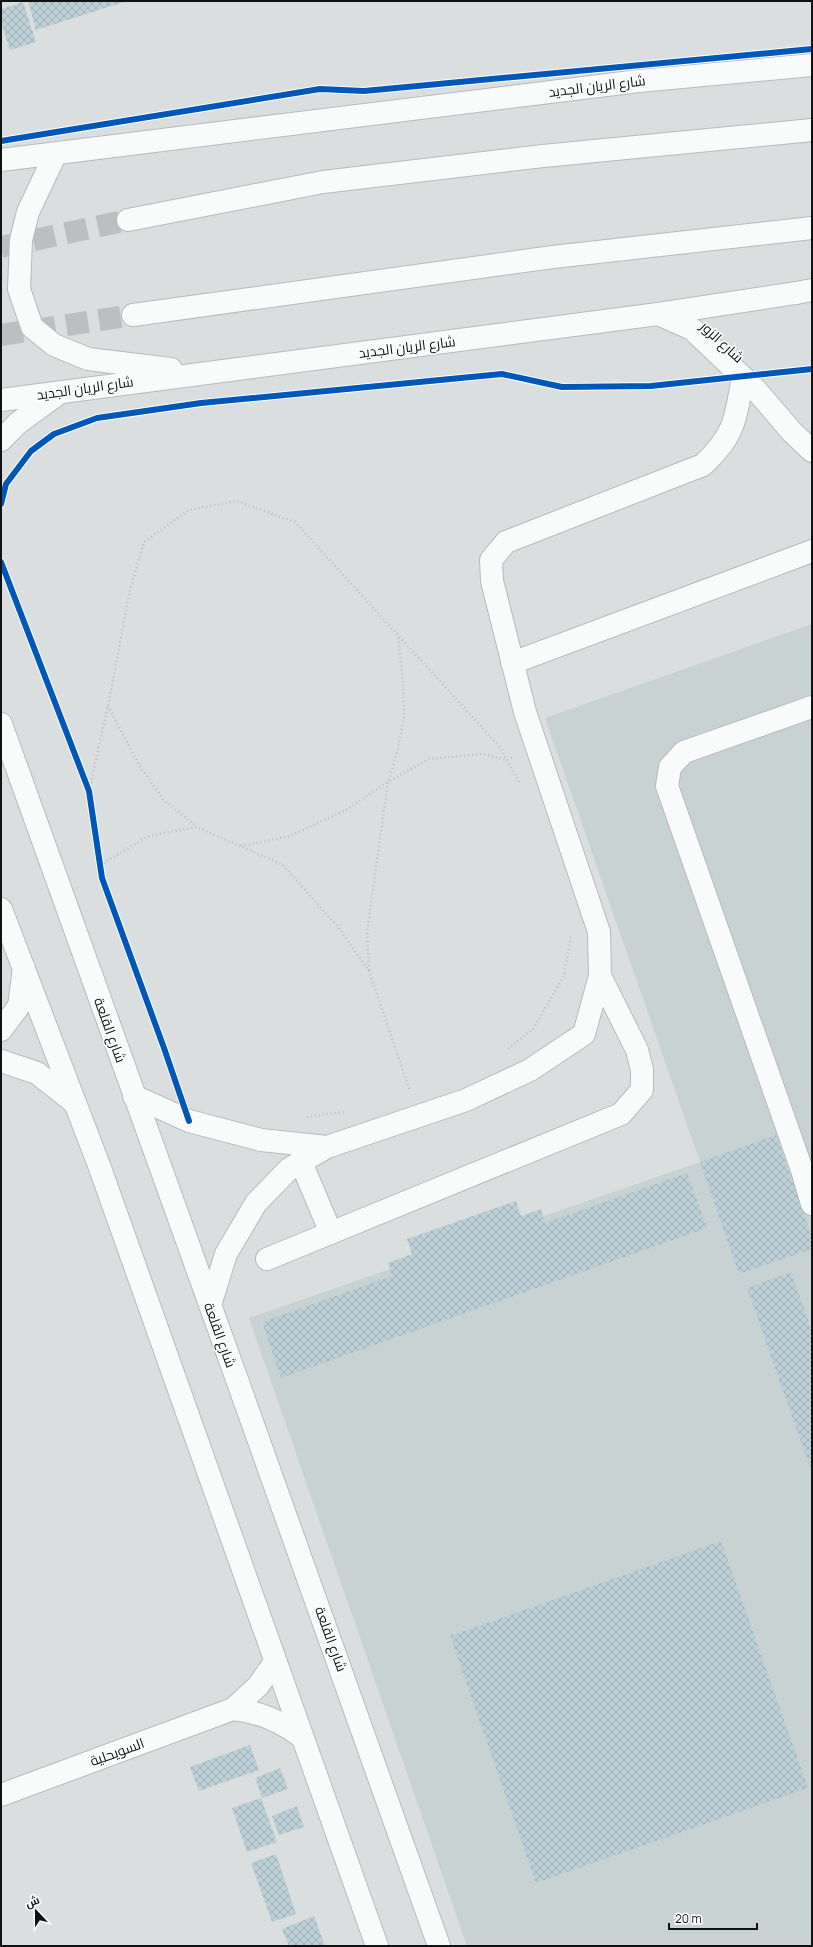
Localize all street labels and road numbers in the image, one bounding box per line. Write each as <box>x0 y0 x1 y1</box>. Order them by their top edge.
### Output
street label: شارع الريان الجديد <box>547 70 647 101</box>
street label: شارع الزور <box>696 316 748 367</box>
street label: شارع الريان الجديد <box>357 331 457 362</box>
street label: شارع الريان الجديد <box>35 371 135 404</box>
street label: شارع القلعة <box>90 995 131 1065</box>
street label: شارع القلعة <box>200 1300 241 1370</box>
street label: شارع القلعة <box>311 1604 352 1674</box>
street label: السويحلية <box>87 1733 147 1770</box>

